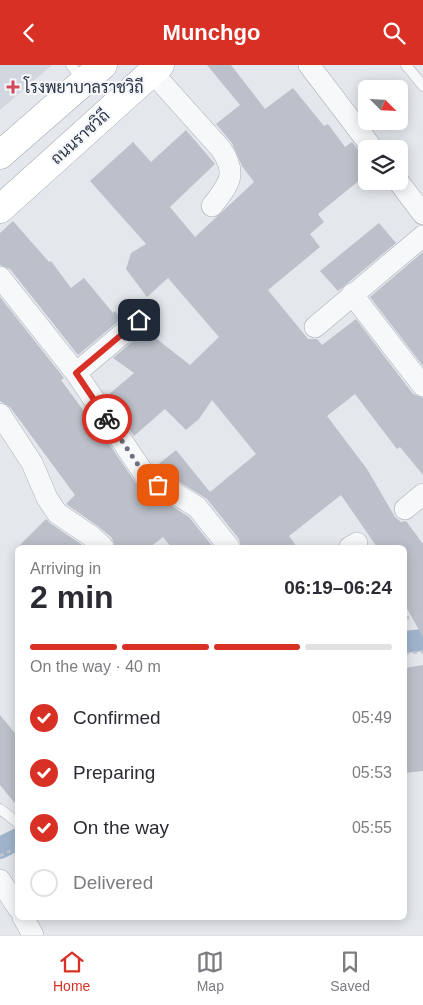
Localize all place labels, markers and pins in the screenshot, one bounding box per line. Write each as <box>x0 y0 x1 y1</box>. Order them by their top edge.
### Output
place label: โรงพยาบาลราชวิถี <box>23 76 144 96</box>
marker: โรงพยาบาลราชวิถี <box>6 80 20 94</box>
pin <box>118 299 160 341</box>
pin <box>137 464 179 506</box>

